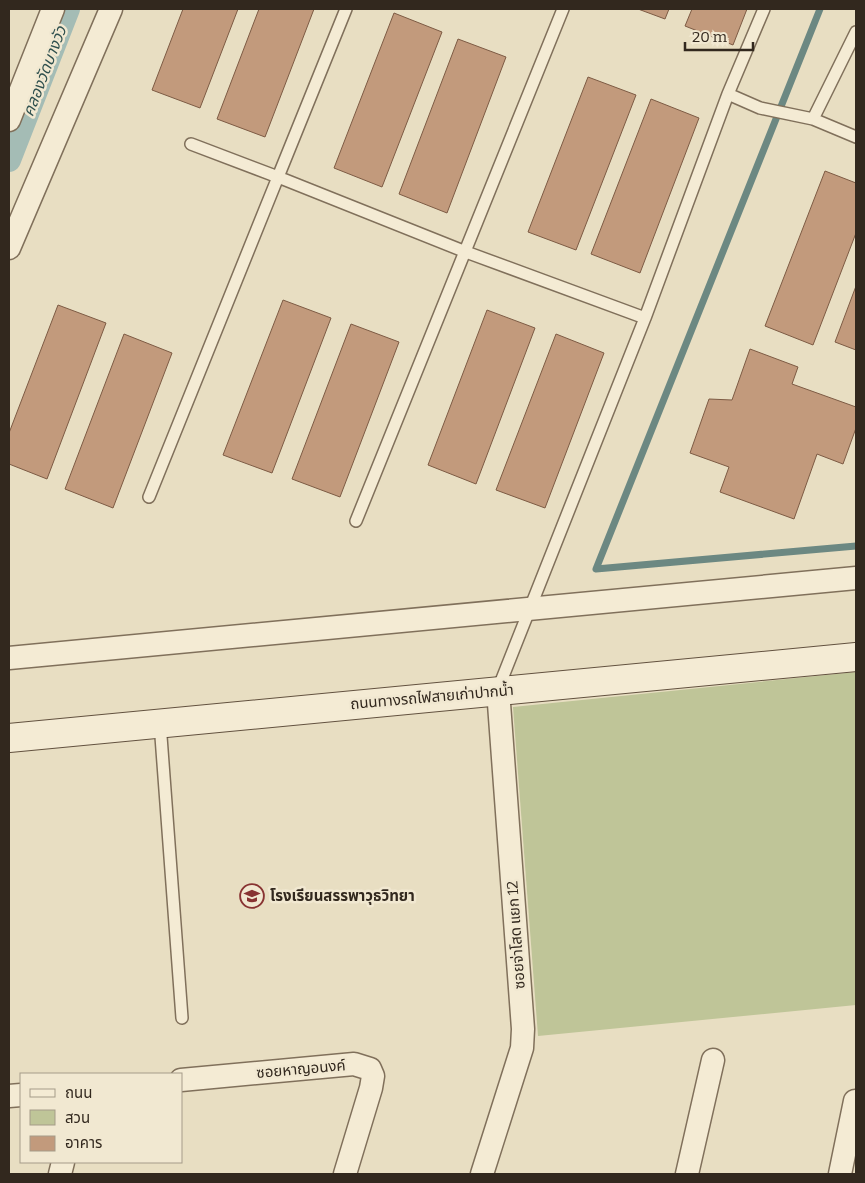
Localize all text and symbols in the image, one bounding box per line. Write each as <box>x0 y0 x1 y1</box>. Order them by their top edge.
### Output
scale bar <box>685 20 752 52</box>
water label: คลองวัดบางวัว <box>19 22 71 119</box>
text: 20 m <box>692 28 728 46</box>
street label: ถนนทางรถไฟสายเก่าปากน้ำ <box>349 679 515 713</box>
street label: ซอยจ่าโสด แยก 12 <box>503 880 529 990</box>
school or university icon: โรงเรียนสรรพาวุธวิทยา <box>239 883 265 909</box>
place label: โรงเรียนสรรพาวุธวิทยา <box>270 887 415 905</box>
street label: ซอยหาญอนงค์ <box>256 1056 346 1082</box>
legend <box>20 1073 182 1163</box>
text: ถนน <box>65 1084 92 1102</box>
text: สวน <box>65 1109 90 1127</box>
text: อาคาร <box>65 1134 102 1152</box>

